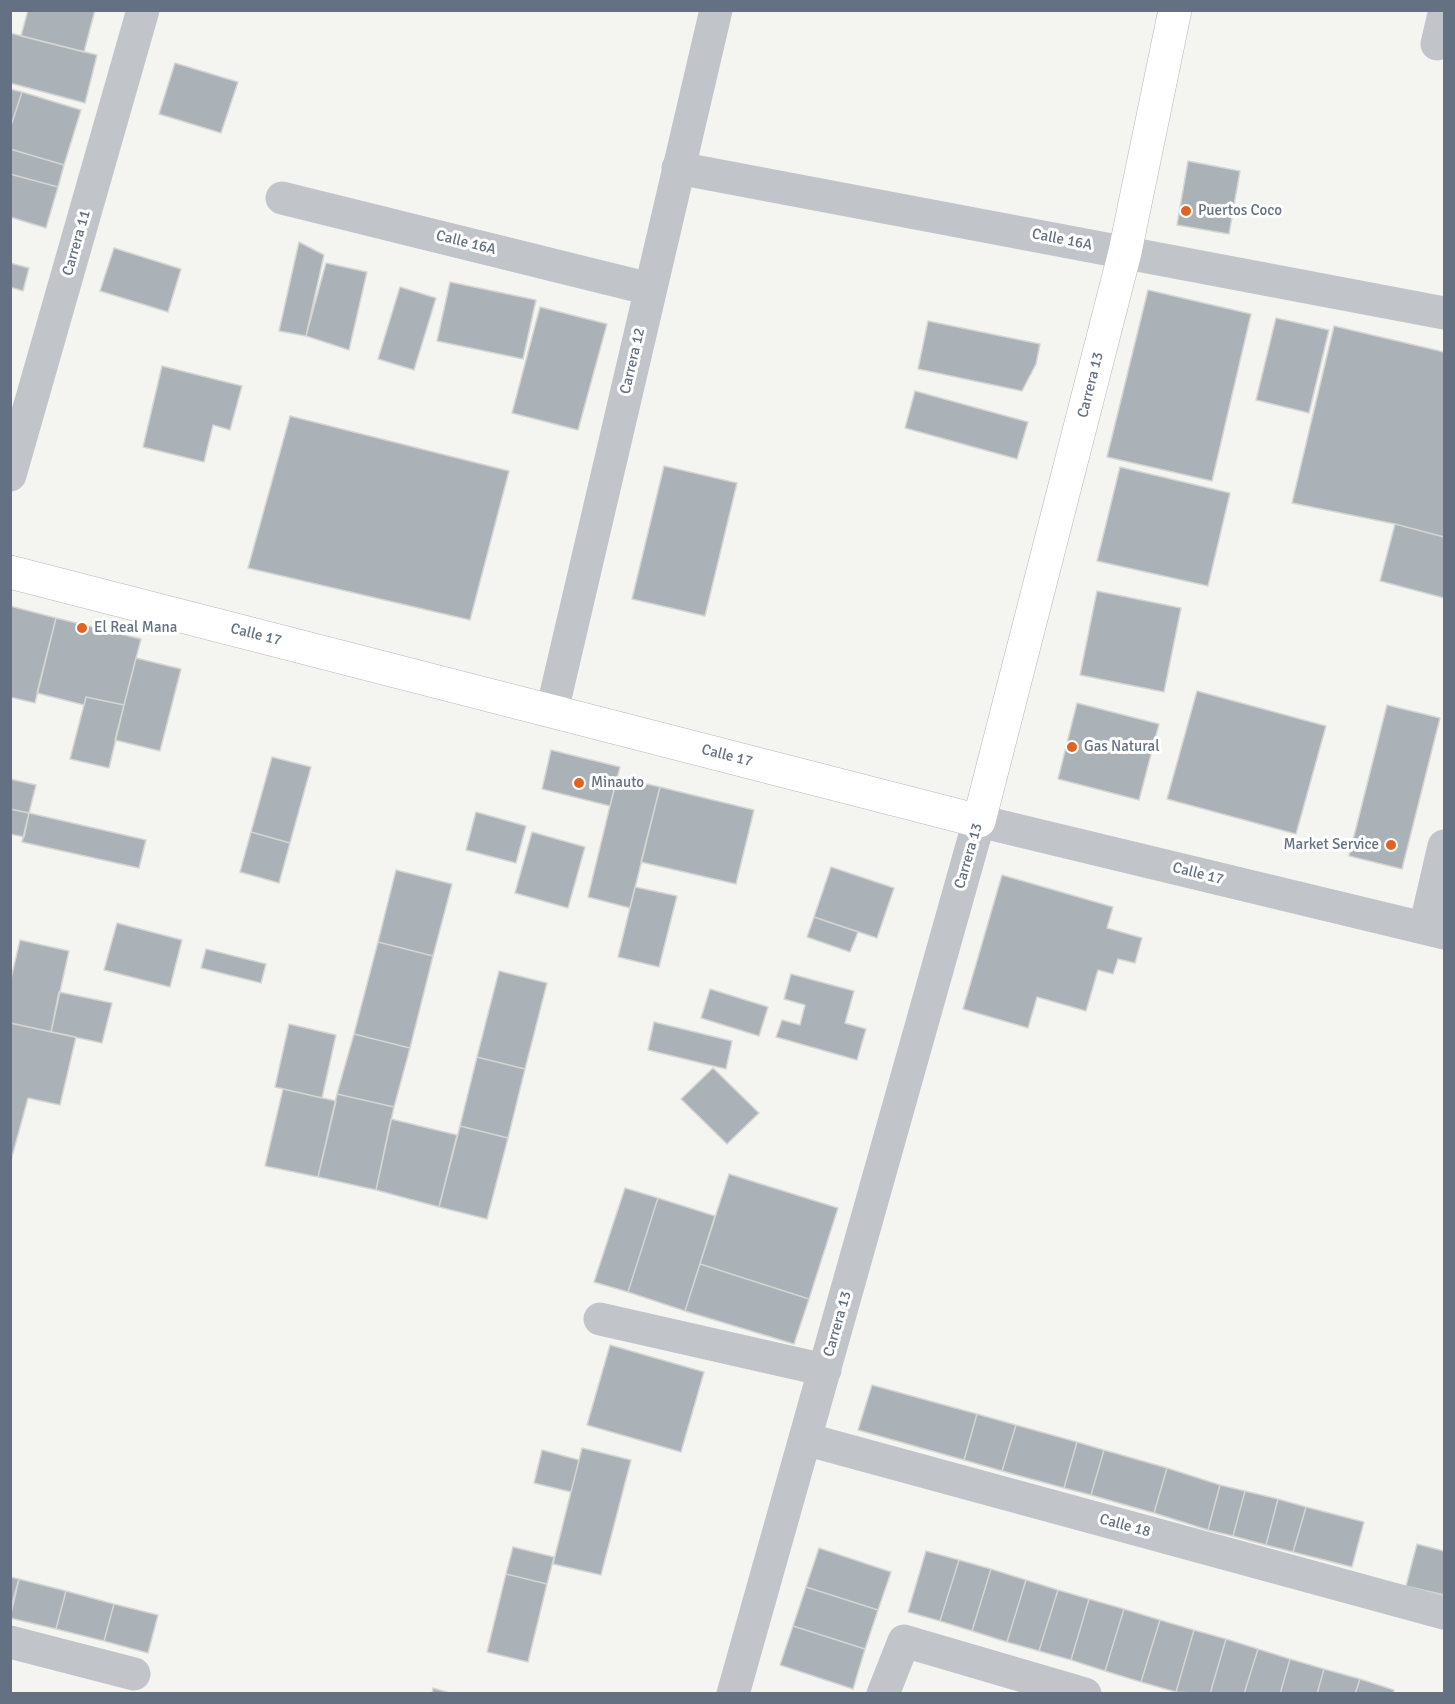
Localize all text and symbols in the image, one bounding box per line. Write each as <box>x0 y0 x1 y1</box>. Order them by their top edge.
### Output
place label: Puertos Coco <box>1198 202 1282 220</box>
marker: Puertos Coco <box>1179 204 1193 218</box>
street label: Carrera 11 <box>59 208 95 278</box>
street label: Calle 16A <box>1030 225 1094 255</box>
street label: Calle 16A <box>434 227 498 259</box>
street label: Carrera 12 <box>617 326 649 396</box>
street label: Carrera 13 <box>1074 350 1108 420</box>
place label: El Real Mana <box>94 619 177 637</box>
street label: Calle 17 <box>229 620 283 650</box>
marker: El Real Mana <box>75 621 89 635</box>
place label: Gas Natural <box>1084 738 1160 756</box>
marker: Gas Natural <box>1065 740 1079 754</box>
street label: Calle 17 <box>700 741 754 771</box>
place label: Minauto <box>591 774 644 792</box>
marker: Minauto <box>572 776 586 790</box>
street label: Carrera 13 <box>951 821 987 891</box>
place label: Market Service <box>1283 836 1379 854</box>
marker: Market Service <box>1384 838 1398 852</box>
street label: Calle 17 <box>1171 859 1225 889</box>
street label: Carrera 13 <box>820 1289 856 1359</box>
street label: Calle 18 <box>1098 1511 1152 1541</box>

